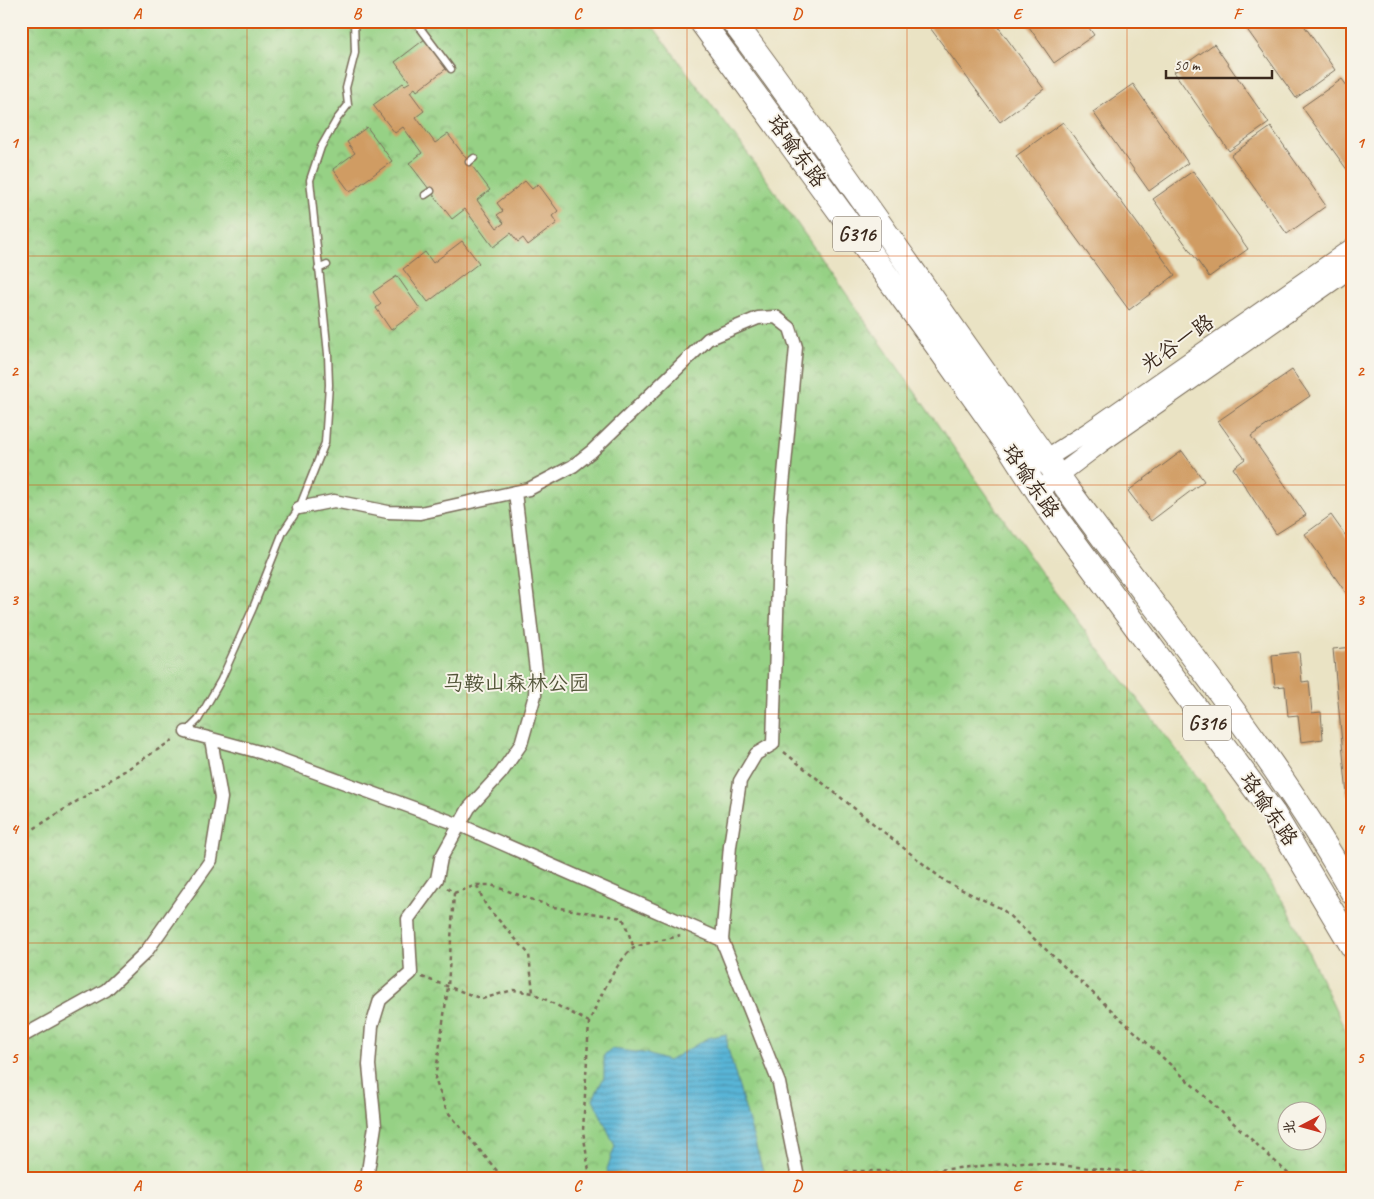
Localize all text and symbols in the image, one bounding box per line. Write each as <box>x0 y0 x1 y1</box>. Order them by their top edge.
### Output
text: A <box>133 4 143 24</box>
text: B <box>353 4 363 24</box>
text: C <box>573 4 583 24</box>
text: D <box>792 4 803 24</box>
text: E <box>1013 4 1024 24</box>
text: F <box>1233 4 1244 24</box>
scale bar <box>1166 48 1273 80</box>
text: 50 m <box>1174 56 1201 75</box>
street label: 珞喻东路 <box>762 109 832 193</box>
text: 1 <box>10 133 19 153</box>
text: 1 <box>1356 133 1365 153</box>
road number: G316 <box>833 216 881 252</box>
street label: 光谷一路 <box>1135 308 1219 378</box>
text: 2 <box>10 361 19 381</box>
text: 2 <box>1356 361 1365 381</box>
street label: 珞喻东路 <box>997 439 1065 523</box>
text: 3 <box>10 590 19 610</box>
text: 3 <box>1356 590 1365 610</box>
park label: 马鞍山森林公园 <box>443 670 590 696</box>
road number: G316 <box>1183 706 1231 740</box>
street label: 珞喻东路 <box>1234 767 1304 851</box>
text: 4 <box>10 819 19 839</box>
text: 4 <box>1356 819 1365 839</box>
text: 5 <box>11 1048 20 1068</box>
text: 5 <box>1357 1048 1366 1068</box>
north arrow <box>1276 1102 1326 1152</box>
text: 北 <box>1280 1119 1299 1135</box>
text: A <box>133 1176 143 1196</box>
text: B <box>353 1176 363 1196</box>
text: C <box>573 1176 583 1196</box>
text: D <box>792 1176 803 1196</box>
text: E <box>1013 1176 1024 1196</box>
text: F <box>1233 1176 1244 1196</box>

